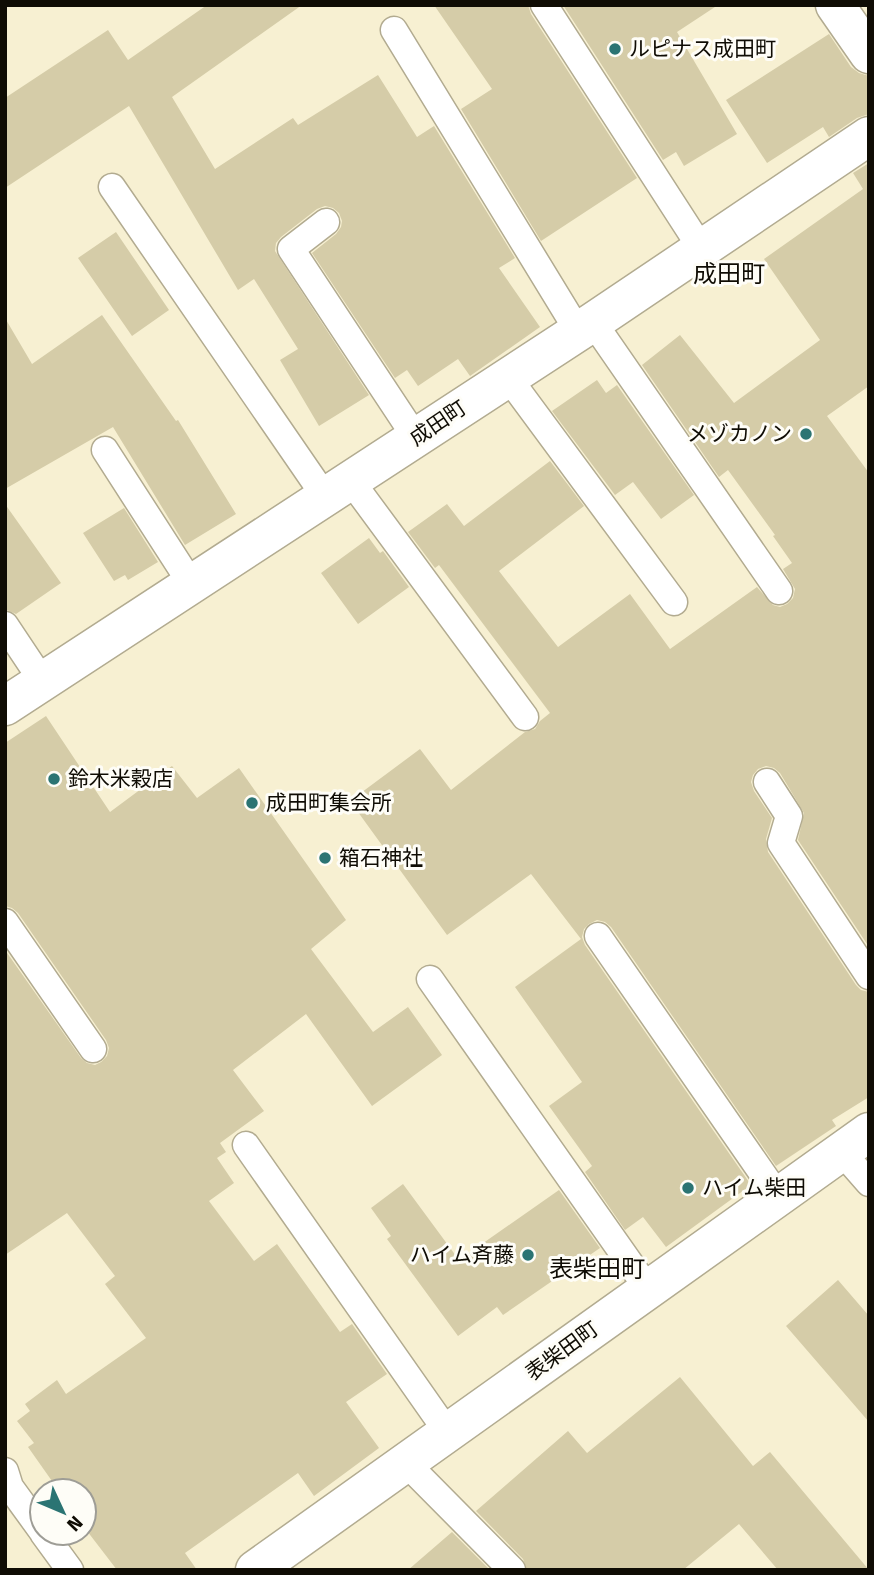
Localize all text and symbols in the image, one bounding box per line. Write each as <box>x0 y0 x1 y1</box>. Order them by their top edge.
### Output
place label: ルピナス成田町 <box>629 36 776 62</box>
marker: ルピナス成田町 <box>607 41 623 57</box>
district label: 成田町 <box>693 260 765 288</box>
street label: 成田町 <box>405 395 471 451</box>
place label: メゾカノン <box>687 421 792 447</box>
marker: メゾカノン <box>798 426 814 442</box>
place label: 鈴木米穀店 <box>68 766 173 792</box>
marker: 鈴木米穀店 <box>46 771 62 787</box>
place label: 成田町集会所 <box>266 790 392 816</box>
marker: 成田町集会所 <box>244 795 260 811</box>
place label: 箱石神社 <box>339 845 423 871</box>
marker: 箱石神社 <box>317 850 333 866</box>
place label: ハイム柴田 <box>702 1175 806 1201</box>
marker: ハイム柴田 <box>680 1180 696 1196</box>
place label: ハイム斉藤 <box>410 1242 514 1268</box>
marker: ハイム斉藤 <box>520 1247 536 1263</box>
district label: 表柴田町 <box>549 1255 645 1283</box>
street label: 表柴田町 <box>520 1316 604 1386</box>
north arrow <box>28 1477 98 1547</box>
text: N <box>62 1511 88 1536</box>

